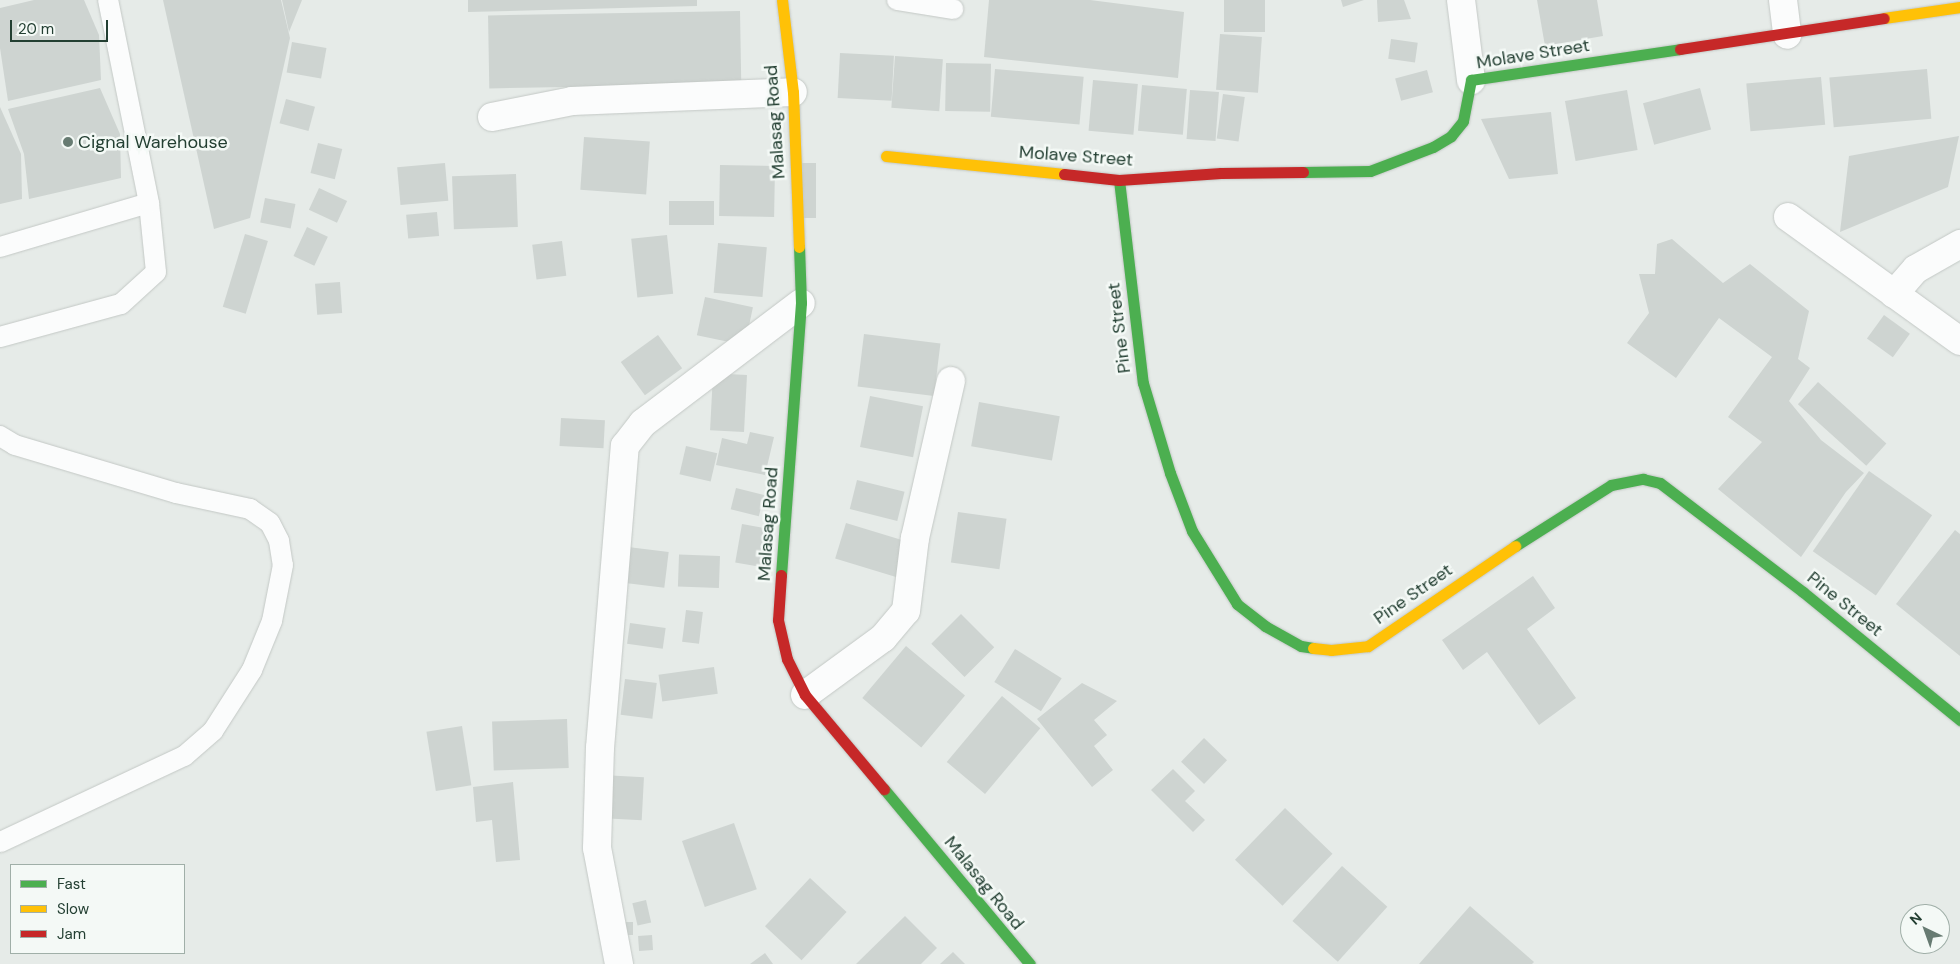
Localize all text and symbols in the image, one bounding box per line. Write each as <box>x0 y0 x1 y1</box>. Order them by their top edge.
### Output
scale bar <box>12 10 110 42</box>
text: 20 m <box>18 19 54 39</box>
street label: Molave Street <box>1475 34 1591 74</box>
street label: Malasag Road <box>760 64 790 180</box>
place label: Cignal Warehouse <box>78 131 228 153</box>
marker: Cignal Warehouse <box>62 136 74 148</box>
street label: Molave Street <box>1018 141 1134 171</box>
street label: Pine Street <box>1103 281 1135 375</box>
street label: Malasag Road <box>753 466 783 582</box>
street label: Pine Street <box>1369 559 1457 629</box>
street label: Pine Street <box>1803 567 1887 641</box>
street label: Malasag Road <box>940 832 1028 934</box>
legend <box>10 864 185 954</box>
text: Fast <box>57 874 86 894</box>
text: Slow <box>57 899 89 919</box>
north arrow <box>1900 904 1950 954</box>
text: N <box>1906 908 1925 929</box>
text: Jam <box>57 924 86 944</box>

